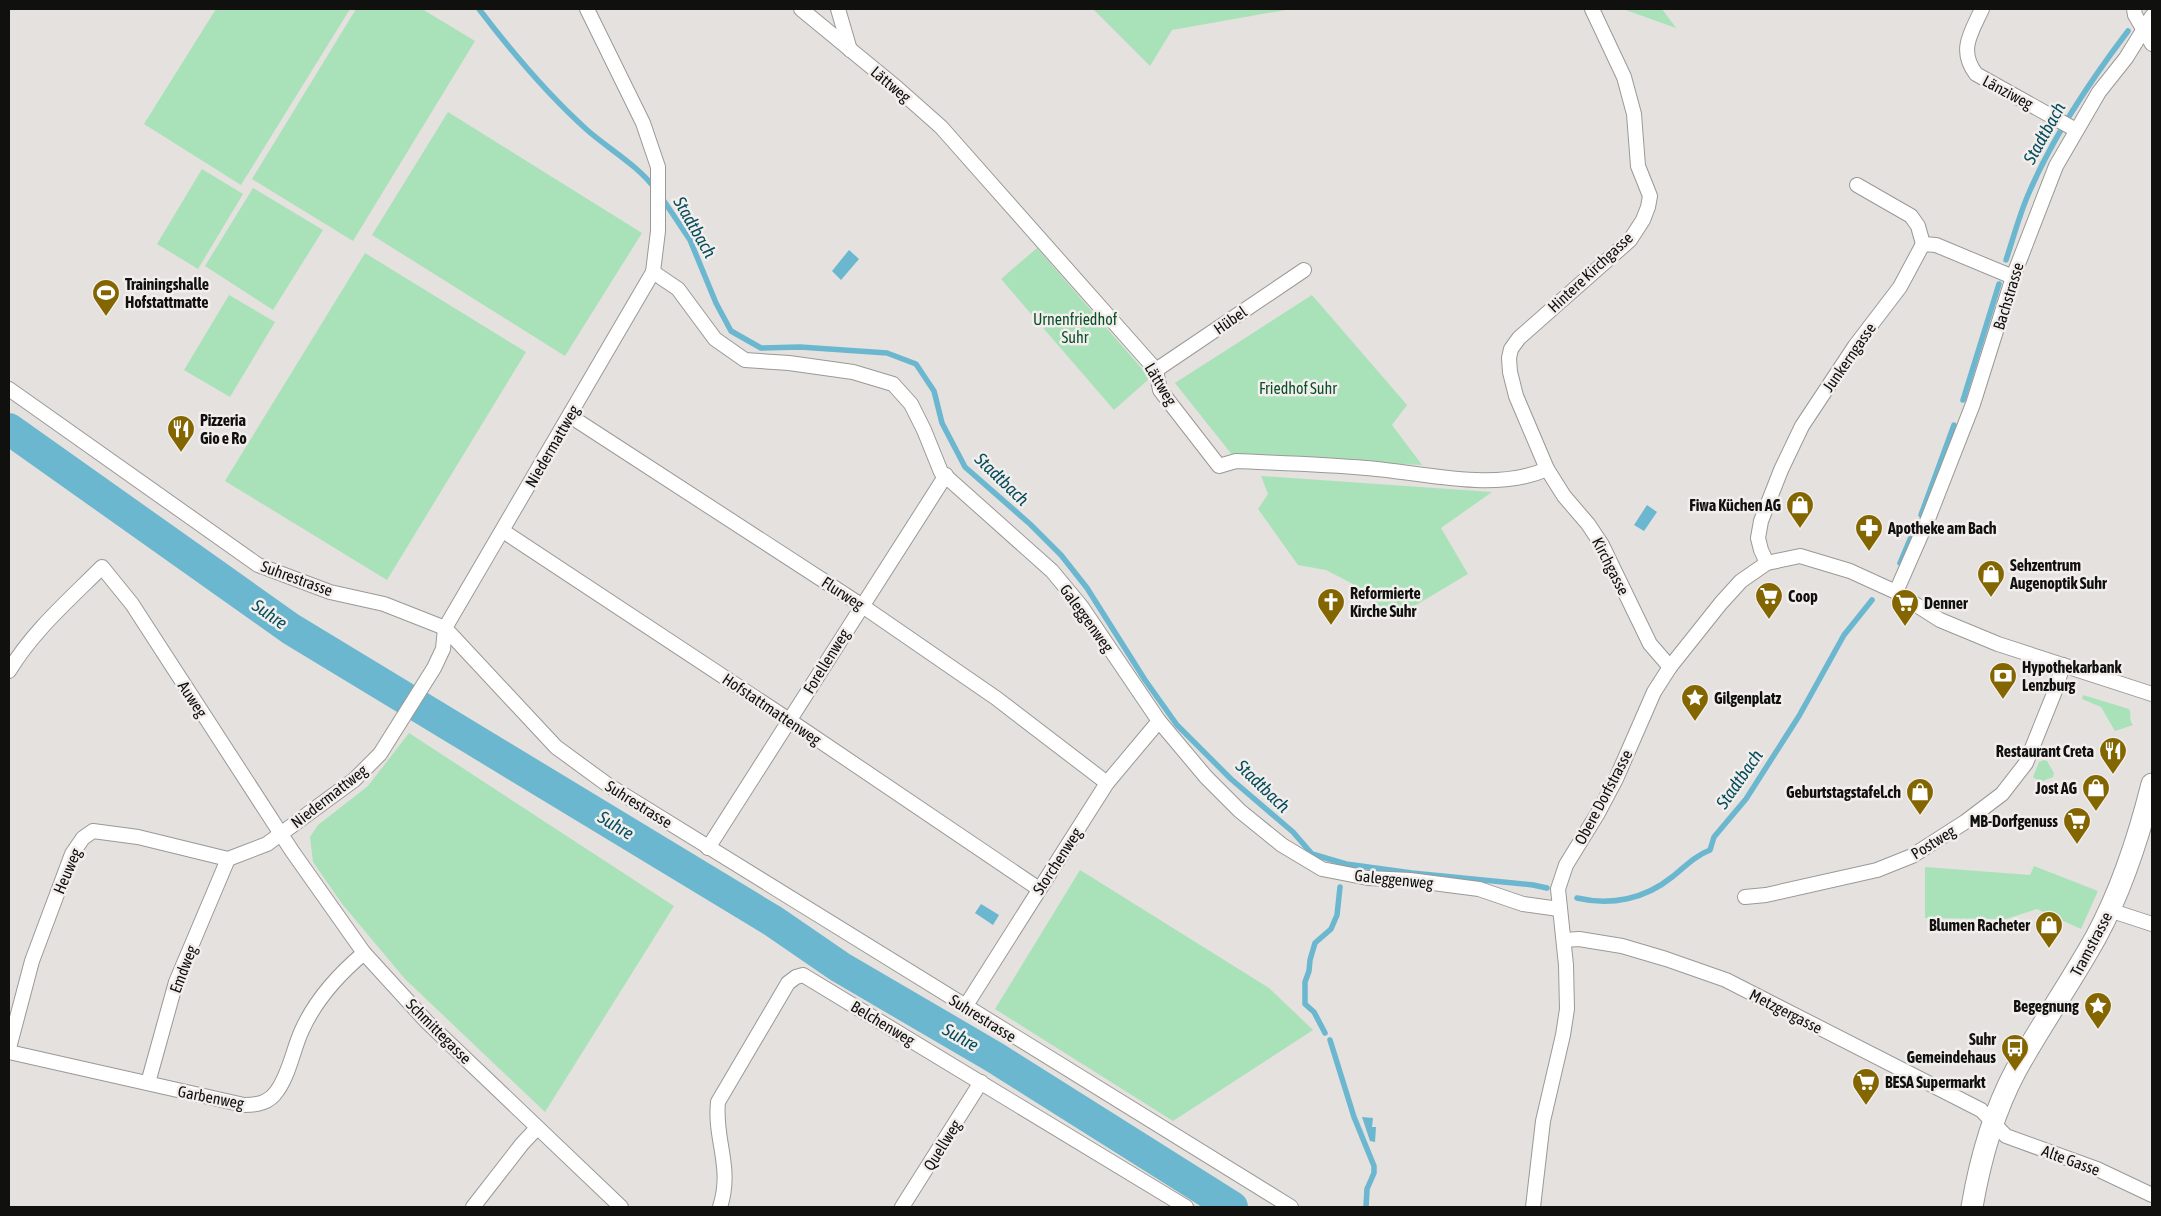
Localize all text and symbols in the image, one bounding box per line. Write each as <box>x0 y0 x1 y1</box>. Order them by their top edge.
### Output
street label: Lättweg <box>867 62 915 107</box>
street label: Länziweg <box>1979 71 2036 114</box>
water label: Stadtbach <box>2018 98 2070 168</box>
water label: Stadtbach <box>669 192 721 261</box>
street label: Hintere Kirchgasse <box>1544 228 1637 317</box>
street label: Bachstrasse <box>1989 260 2027 332</box>
place label: Trainingshalle Hofstattmatte <box>125 275 209 311</box>
sports icon: Trainingshalle Hofstattmatte <box>91 278 121 317</box>
street label: Hübel <box>1210 302 1251 338</box>
park label: Urnenfriedhof Suhr <box>1033 310 1118 346</box>
street label: Junkerngasse <box>1819 319 1880 395</box>
street label: Lättweg <box>1140 359 1181 409</box>
park label: Friedhof Suhr <box>1259 379 1337 397</box>
street label: Niedermattweg <box>521 402 584 491</box>
place label: Pizzeria Gio e Ro <box>200 411 247 447</box>
restaurant icon: Pizzeria Gio e Ro <box>166 414 196 453</box>
water label: Stadtbach <box>970 447 1034 510</box>
shop icon: Fiwa Küchen AG <box>1785 490 1815 529</box>
place label: Fiwa Küchen AG <box>1689 496 1782 514</box>
pharmacy icon: Apotheke am Bach <box>1854 513 1884 552</box>
place label: Apotheke am Bach <box>1887 519 1997 537</box>
street label: Kirchgasse <box>1588 534 1633 598</box>
place label: Sehzentrum Augenoptik Suhr <box>2009 556 2107 592</box>
street label: Suhrestrasse <box>259 557 335 599</box>
shop icon: Sehzentrum Augenoptik Suhr <box>1976 559 2006 598</box>
street label: Flurweg <box>818 573 868 614</box>
street label: Galeggenweg <box>1056 581 1118 656</box>
supermarket icon: Coop <box>1754 581 1784 620</box>
place label: Reformierte Kirche Suhr <box>1350 584 1421 620</box>
church icon: Reformierte Kirche Suhr <box>1316 587 1346 626</box>
place label: Coop <box>1788 587 1818 605</box>
supermarket icon: Denner <box>1890 588 1920 627</box>
water label: Suhre <box>248 594 292 633</box>
place label: Denner <box>1924 594 1968 612</box>
street label: Forellenweg <box>799 625 854 697</box>
place label: Hypothekarbank Lenzburg <box>2022 658 2123 694</box>
bank icon: Hypothekarbank Lenzburg <box>1988 661 2018 700</box>
street label: Hofstattmattenweg <box>719 669 825 749</box>
street label: Auweg <box>174 678 211 721</box>
place icon: Gilgenplatz <box>1680 683 1710 722</box>
place label: Gilgenplatz <box>1714 689 1782 707</box>
restaurant icon: Restaurant Creta <box>2098 736 2128 775</box>
place label: Restaurant Creta <box>1996 742 2094 760</box>
water label: Stadtbach <box>1711 745 1767 813</box>
street label: Obere Dorfstrasse <box>1571 747 1635 847</box>
water label: Stadtbach <box>1231 754 1295 817</box>
street label: Niedermattweg <box>287 761 371 832</box>
shop icon: Jost AG <box>2081 773 2111 812</box>
street label: Suhrestrasse <box>602 776 676 832</box>
shop icon: Geburtstagstafel.ch <box>1905 777 1935 816</box>
place label: Jost AG <box>2035 779 2078 797</box>
place label: Geburtstagstafel.ch <box>1786 783 1901 801</box>
water label: Suhre <box>594 806 638 844</box>
supermarket icon: MB-Dorfgenuss <box>2062 806 2092 845</box>
place label: MB-Dorfgenuss <box>1970 812 2058 830</box>
street label: Postweg <box>1907 821 1959 863</box>
street label: Storchenweg <box>1029 824 1086 898</box>
street label: Heuweg <box>49 845 86 897</box>
street label: Galeggenweg <box>1354 866 1434 893</box>
street label: Tramstrasse <box>2067 909 2115 979</box>
shop icon: Blumen Racheter <box>2034 910 2064 949</box>
place label: Blumen Racheter <box>1929 916 2030 934</box>
street label: Emdweg <box>166 943 201 996</box>
street label: Metzgergasse <box>1746 985 1825 1038</box>
street label: Suhrestrasse <box>946 990 1020 1046</box>
place icon: Begegnung <box>2083 991 2113 1030</box>
street label: Schmittegasse <box>402 995 475 1068</box>
street label: Belchenweg <box>847 997 918 1050</box>
place label: Begegnung <box>2013 997 2079 1015</box>
water label: Suhre <box>939 1018 983 1056</box>
place label: Suhr Gemeindehaus <box>1907 1030 1996 1066</box>
bus stop icon: Suhr Gemeindehaus <box>2000 1033 2030 1072</box>
supermarket icon: BESA Supermarkt <box>1851 1067 1881 1106</box>
place label: BESA Supermarkt <box>1885 1073 1986 1091</box>
street label: Garbenweg <box>176 1082 246 1113</box>
street label: Quellweg <box>919 1116 965 1174</box>
street label: Alte Gasse <box>2040 1141 2102 1179</box>

